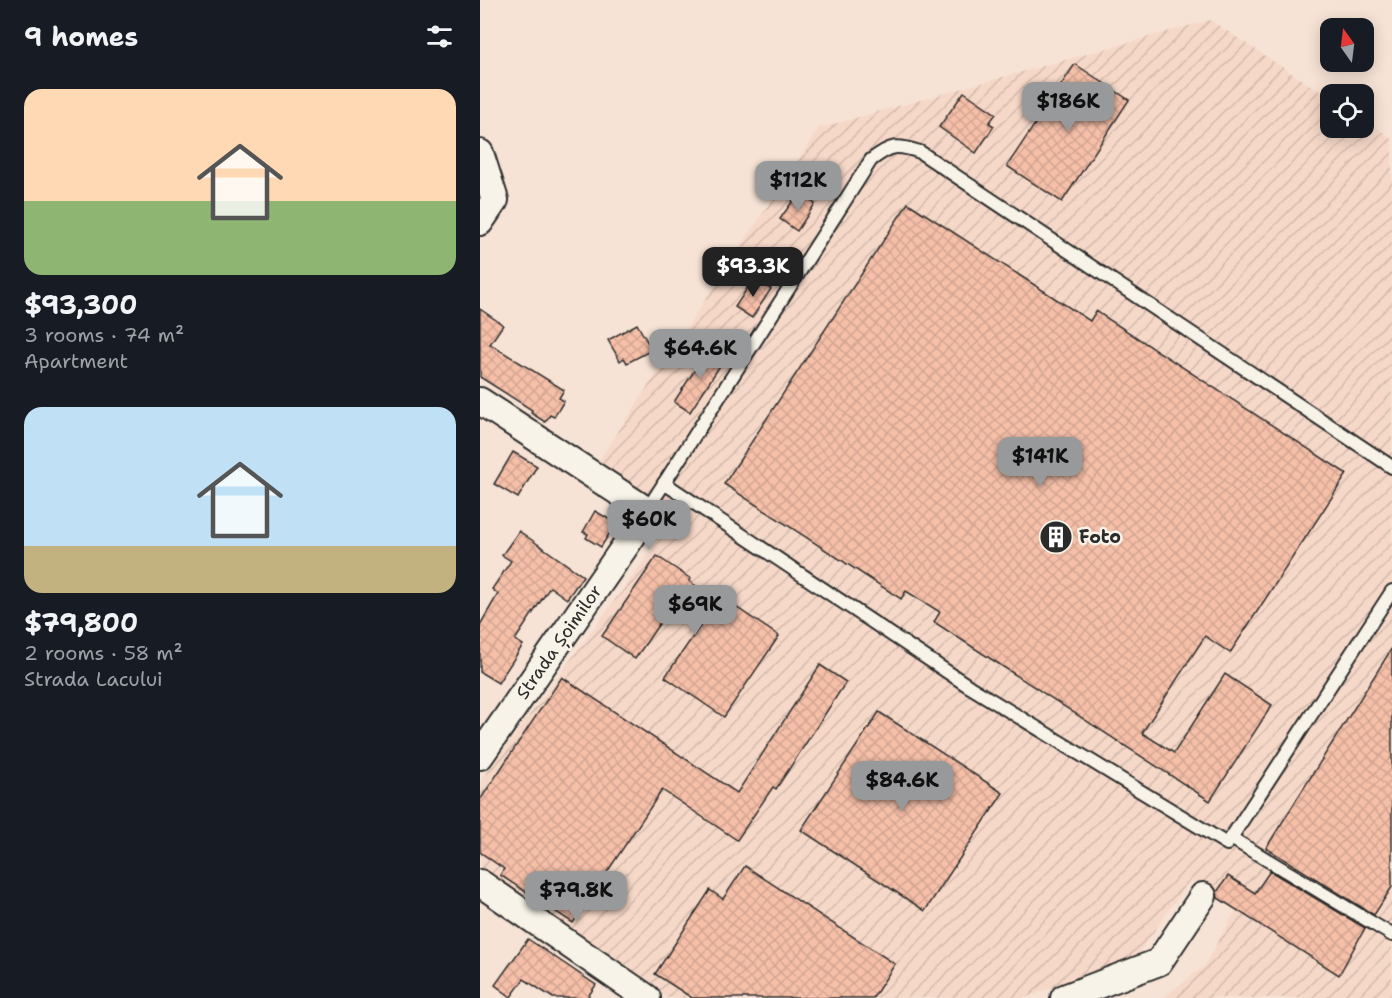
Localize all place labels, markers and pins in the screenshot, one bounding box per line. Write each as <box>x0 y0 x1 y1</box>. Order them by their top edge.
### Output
pin: $186K <box>1026 82 1110 133</box>
pin: $112K <box>756 161 840 212</box>
pin: $93.3K <box>704 247 802 298</box>
pin: $64.6K <box>651 329 749 380</box>
pin: $141K <box>998 437 1082 488</box>
pin: $60K <box>613 500 685 551</box>
building icon: Foto <box>1038 519 1074 555</box>
place label: Foto <box>1079 525 1121 549</box>
pin: $69K <box>659 585 731 636</box>
pin: $84.6K <box>853 761 951 812</box>
pin: $79.8K <box>527 871 625 922</box>

